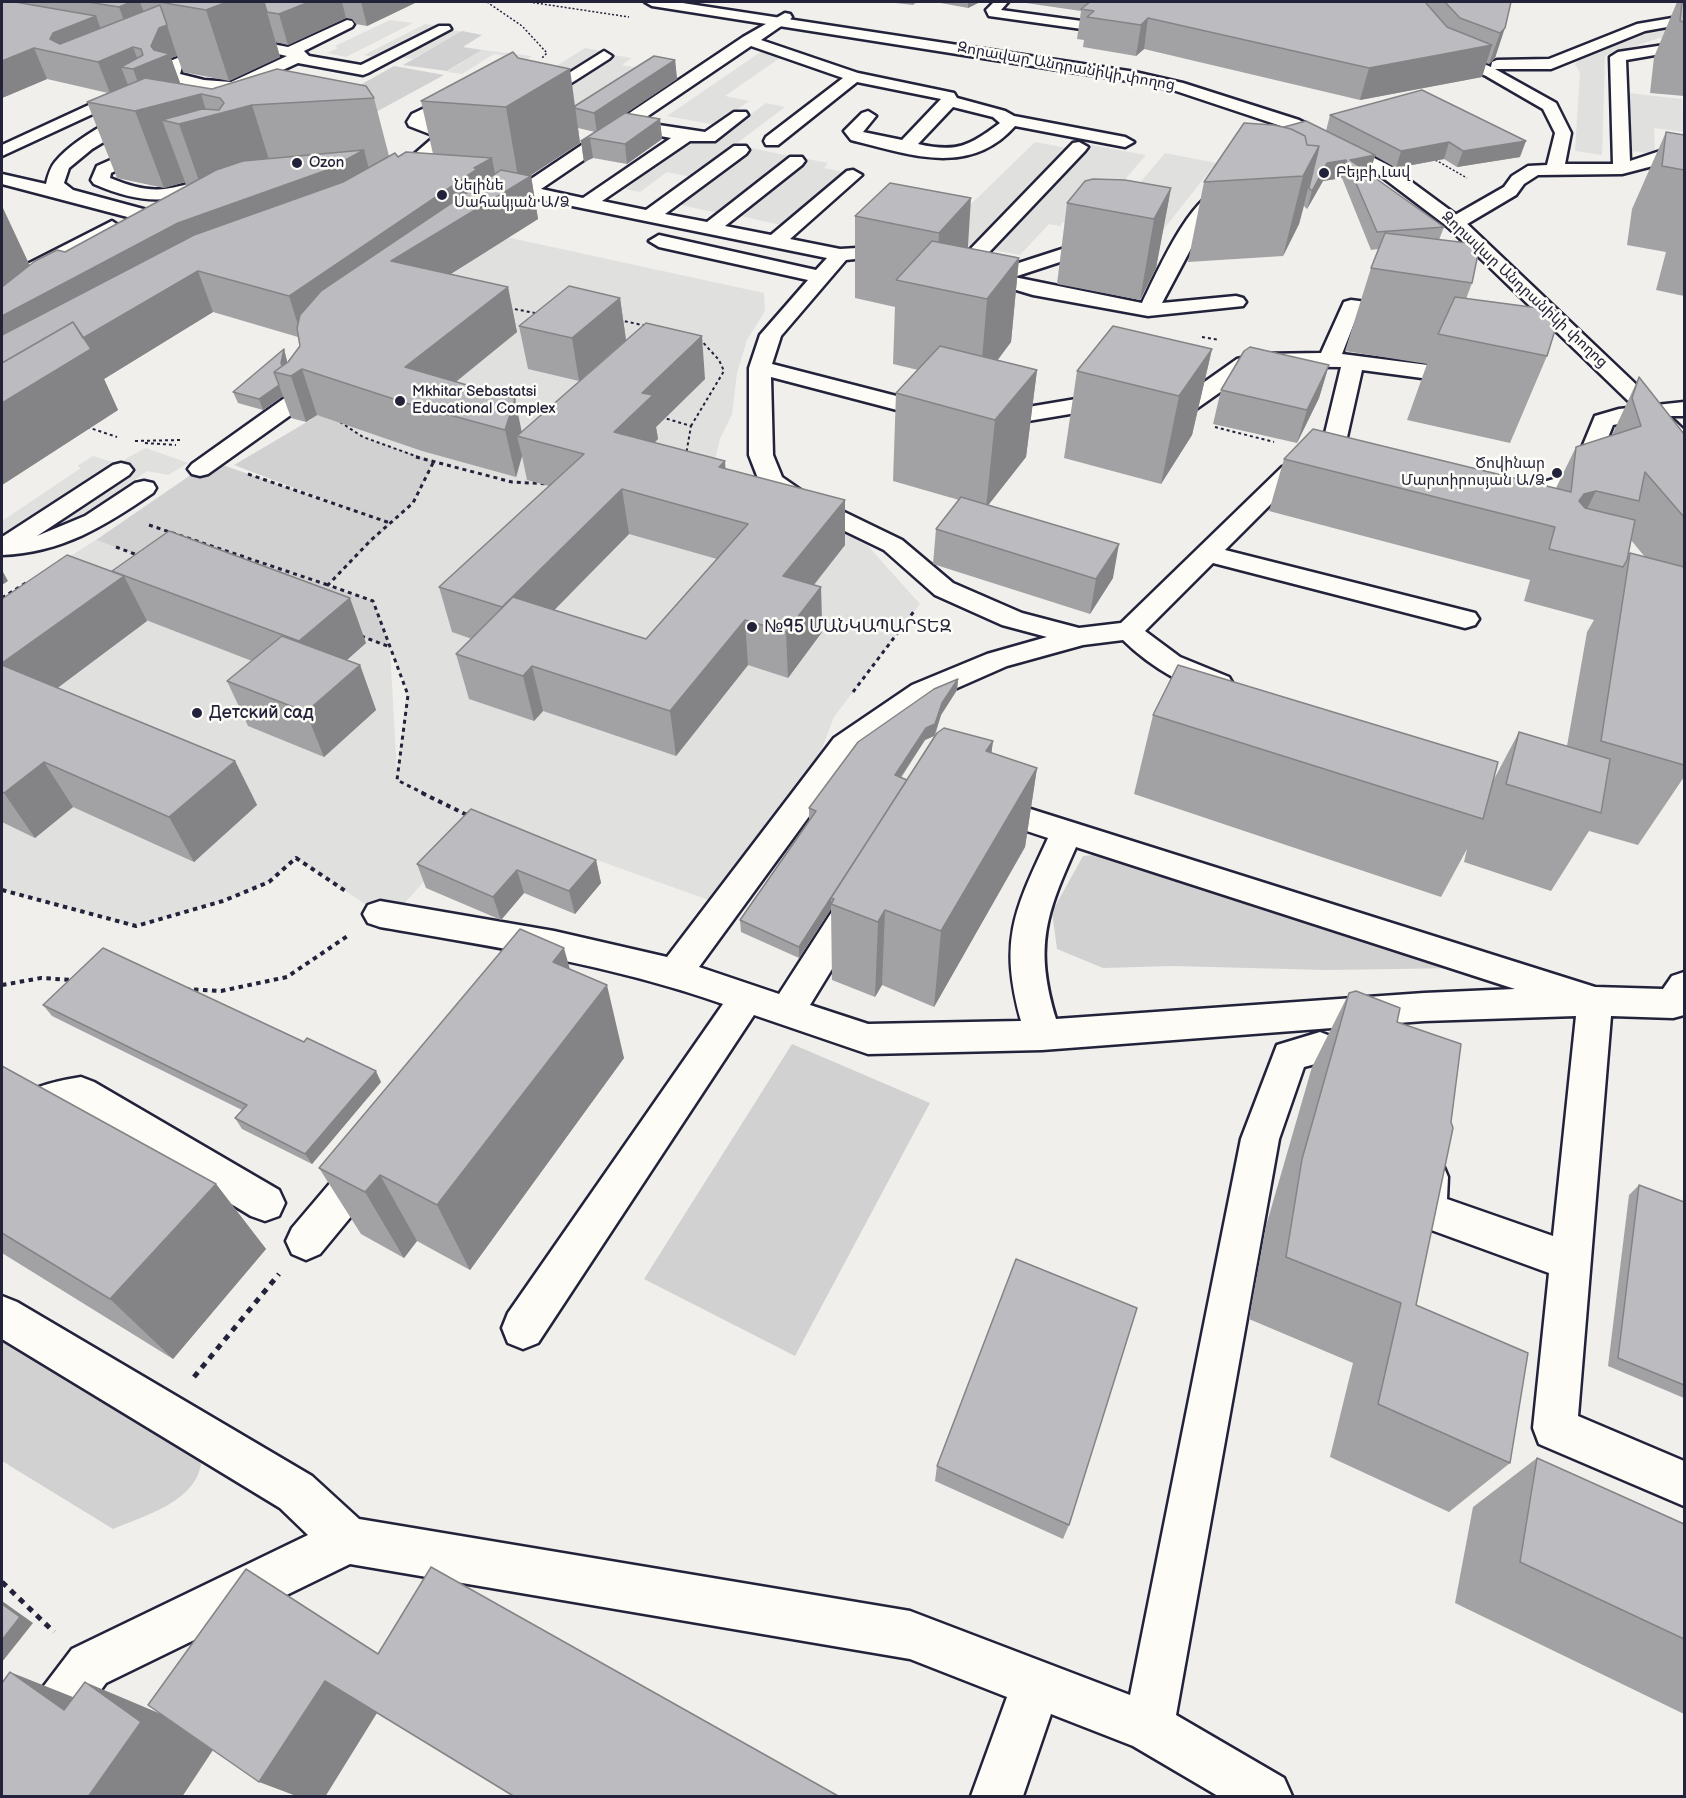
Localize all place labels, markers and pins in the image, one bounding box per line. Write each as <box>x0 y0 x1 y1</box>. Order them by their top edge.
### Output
place label: Ozon <box>309 154 344 172</box>
marker: Ozon <box>290 156 304 170</box>
place label: Բեյբի Լավ <box>1336 164 1410 182</box>
marker: Բեյբի Լավ <box>1317 166 1331 180</box>
place label: Նելինե Սահակյան Ա/Ձ <box>454 177 570 212</box>
marker: Նելինե Սահակյան Ա/Ձ <box>435 188 449 202</box>
place label: Mkhitar Sebastatsi Educational Complex <box>412 383 556 418</box>
marker: Mkhitar Sebastatsi Educational Complex <box>393 394 407 408</box>
place label: Ծովինար Մարտիրոսյան Ա/Ձ <box>1401 455 1545 490</box>
marker: Ծովինար Մարտիրոսյան Ա/Ձ <box>1550 466 1564 480</box>
place label: №95 ՄԱՆԿԱՊԱՐՏԵԶ <box>764 616 951 638</box>
marker: №95 ՄԱՆԿԱՊԱՐՏԵԶ <box>745 620 759 634</box>
place label: Детский сад <box>209 702 314 724</box>
marker: Детский сад <box>190 706 204 720</box>

